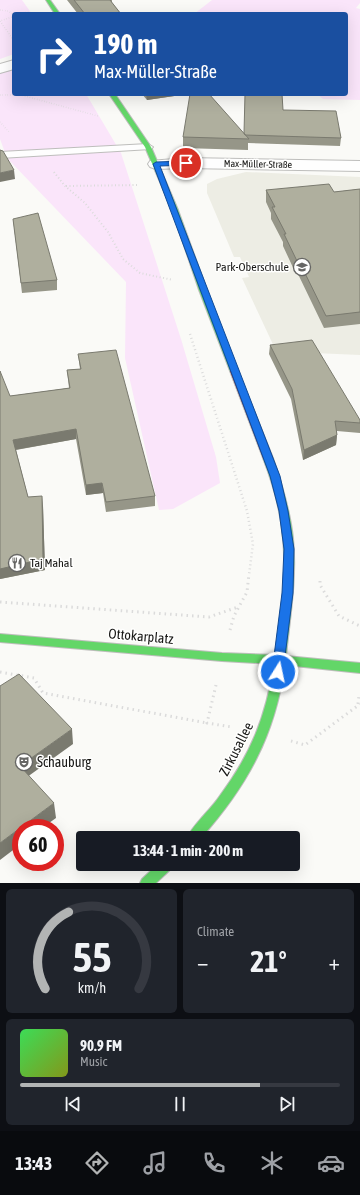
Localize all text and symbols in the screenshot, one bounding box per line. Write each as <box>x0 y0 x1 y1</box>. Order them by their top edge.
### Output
icon: right <box>28 28 80 80</box>
text: 190 m <box>94 28 157 60</box>
text: Max-Müller-Straße <box>94 61 217 82</box>
pin <box>169 146 203 180</box>
icon: arrive <box>175 152 197 174</box>
street label: Max-Müller-Straße <box>224 158 293 170</box>
school or university icon: Park-Oberschule <box>292 257 312 277</box>
place label: Park-Oberschule <box>215 260 289 274</box>
restaurant icon: Taj Mahal <box>7 553 27 573</box>
place label: Taj Mahal <box>30 556 73 570</box>
street label: Ottokarplatz <box>108 625 174 647</box>
position arrow <box>257 651 299 693</box>
street label: Zirkusallee <box>216 720 256 778</box>
theatre icon: Schauburg <box>14 752 34 772</box>
place label: Schauburg <box>37 754 91 770</box>
speed limit sign: 60 <box>12 819 64 871</box>
text: 13:44 · 1 min · 200 m <box>133 842 243 859</box>
text: Climate <box>197 924 234 939</box>
text: 55 <box>72 933 111 981</box>
text: 21° <box>250 944 287 978</box>
text: − <box>197 949 208 975</box>
text: + <box>329 949 340 975</box>
text: km/h <box>77 980 106 996</box>
text: 90.9 FM <box>80 1037 122 1054</box>
text: Music <box>80 1054 107 1069</box>
icon: previous <box>62 1093 84 1115</box>
icon: pause <box>169 1093 191 1115</box>
icon: next <box>276 1093 298 1115</box>
icon: directions <box>83 1149 111 1177</box>
icon: music <box>141 1149 169 1177</box>
icon: phone <box>200 1149 228 1177</box>
icon: climate <box>258 1149 286 1177</box>
icon: car <box>317 1149 345 1177</box>
text: 13:43 <box>15 1153 52 1174</box>

